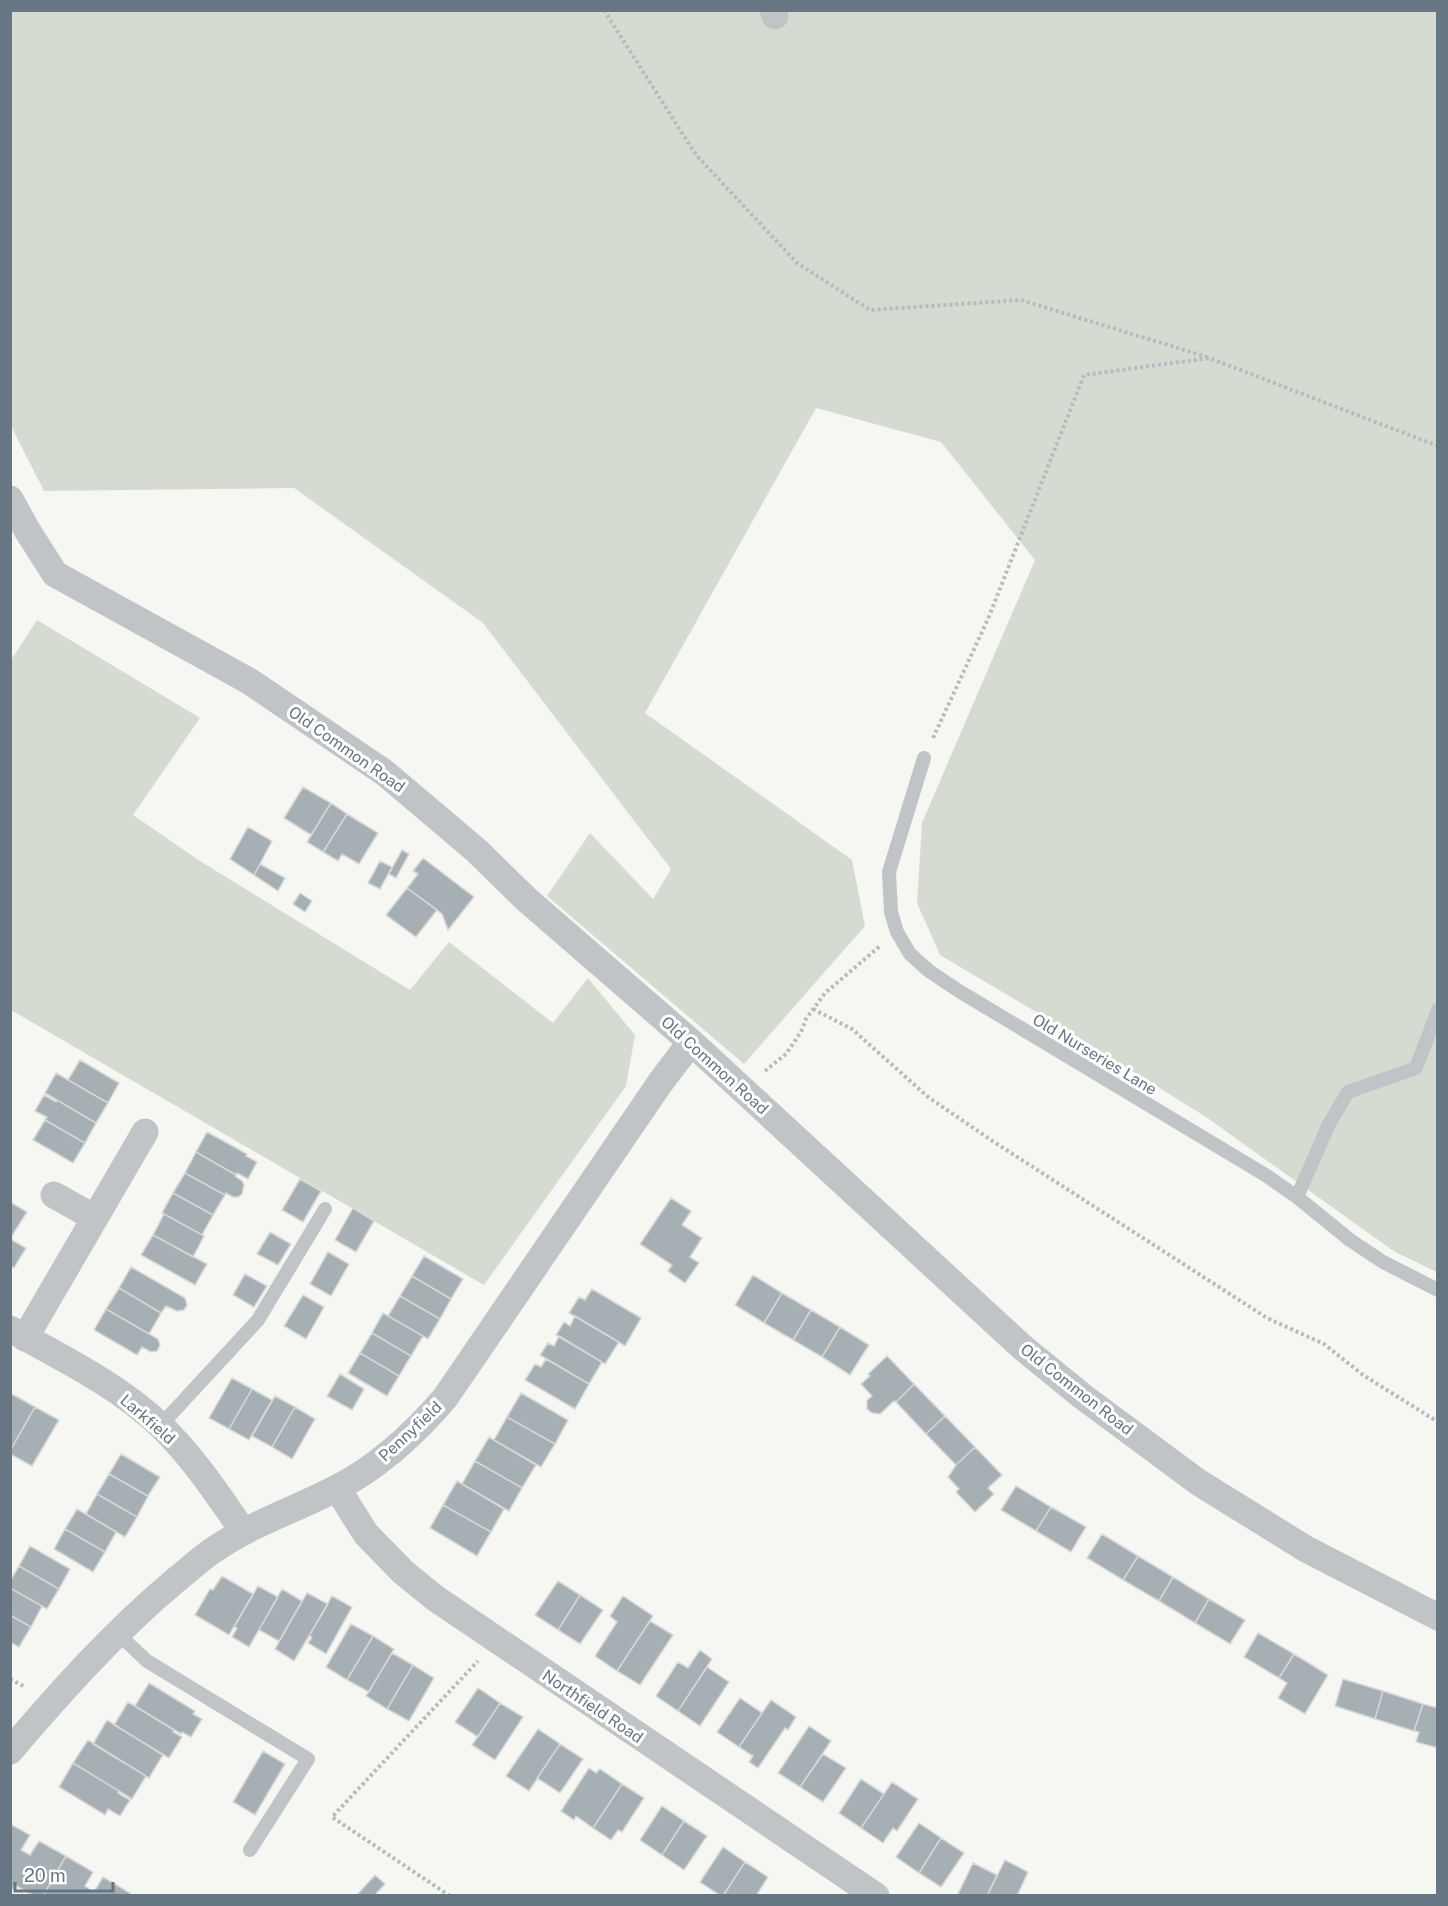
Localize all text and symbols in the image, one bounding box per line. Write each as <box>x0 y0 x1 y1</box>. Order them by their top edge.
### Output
street label: Old Common Road <box>285 702 408 797</box>
street label: Old Nurseries Lane <box>1029 1010 1160 1099</box>
street label: Old Common Road <box>657 1012 772 1118</box>
street label: Old Common Road <box>1017 1340 1137 1439</box>
street label: Larkfield <box>116 1390 179 1448</box>
street label: Pennyfield <box>375 1397 446 1465</box>
street label: Northfield Road <box>539 1666 647 1747</box>
scale bar <box>15 1855 112 1893</box>
text: 20 m <box>24 1865 66 1886</box>

